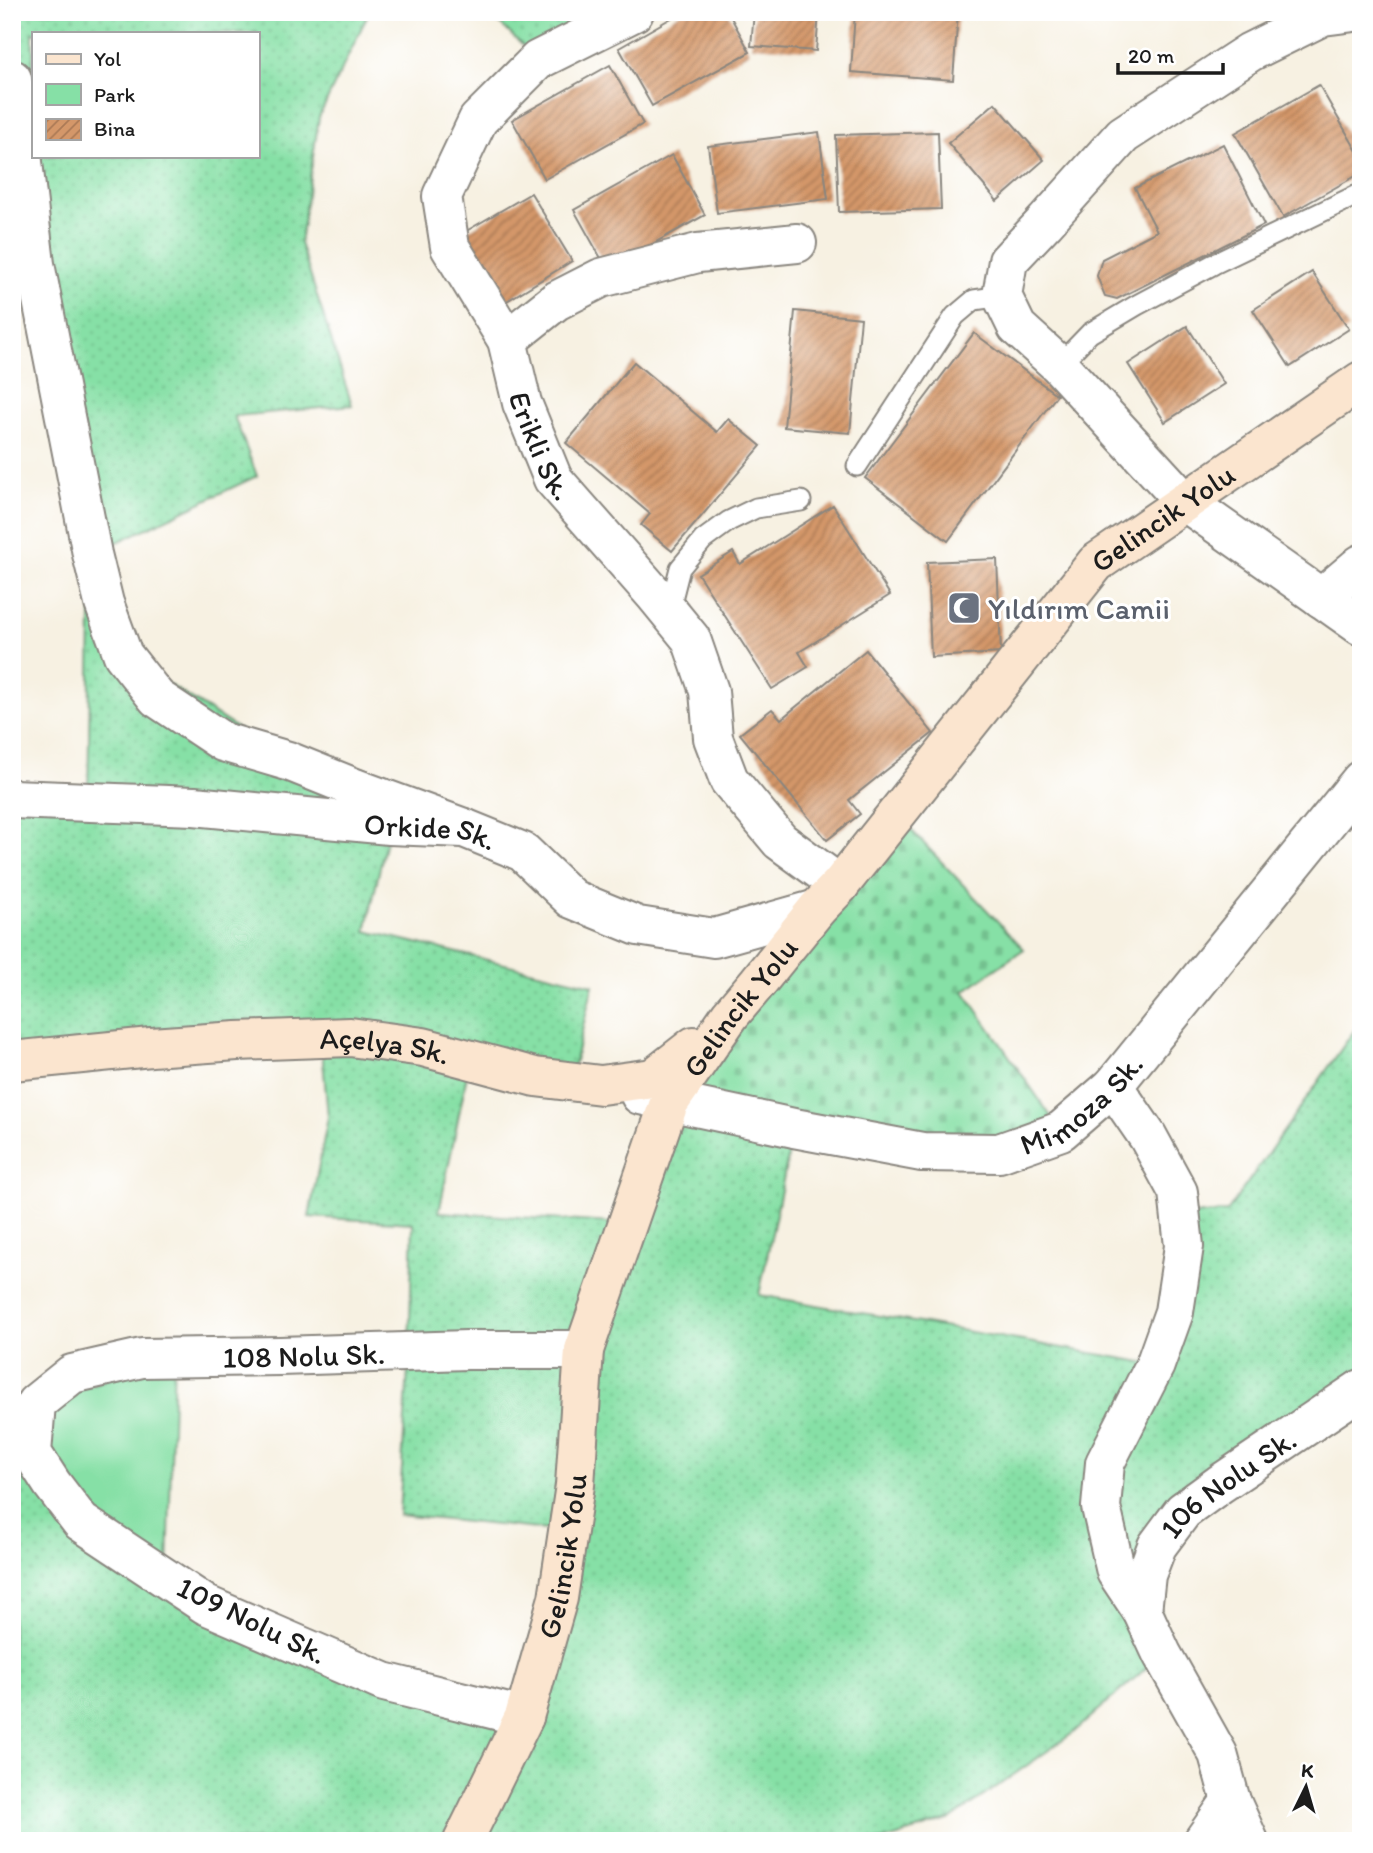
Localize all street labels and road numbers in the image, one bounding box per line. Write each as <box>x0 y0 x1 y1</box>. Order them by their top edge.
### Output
street label: Erikli Sk. <box>502 388 581 507</box>
street label: Gelincik Yolu <box>1083 455 1241 580</box>
street label: Orkide Sk. <box>362 804 502 858</box>
street label: Gelincik Yolu <box>674 930 805 1084</box>
street label: Açelya Sk. <box>319 1018 454 1072</box>
street label: Mimoza Sk. <box>1015 1046 1150 1163</box>
street label: 108 Nolu Sk. <box>222 1334 386 1375</box>
street label: 106 Nolu Sk. <box>1151 1420 1303 1545</box>
street label: Gelincik Yolu <box>529 1473 594 1643</box>
street label: 109 Nolu Sk. <box>171 1568 333 1672</box>

